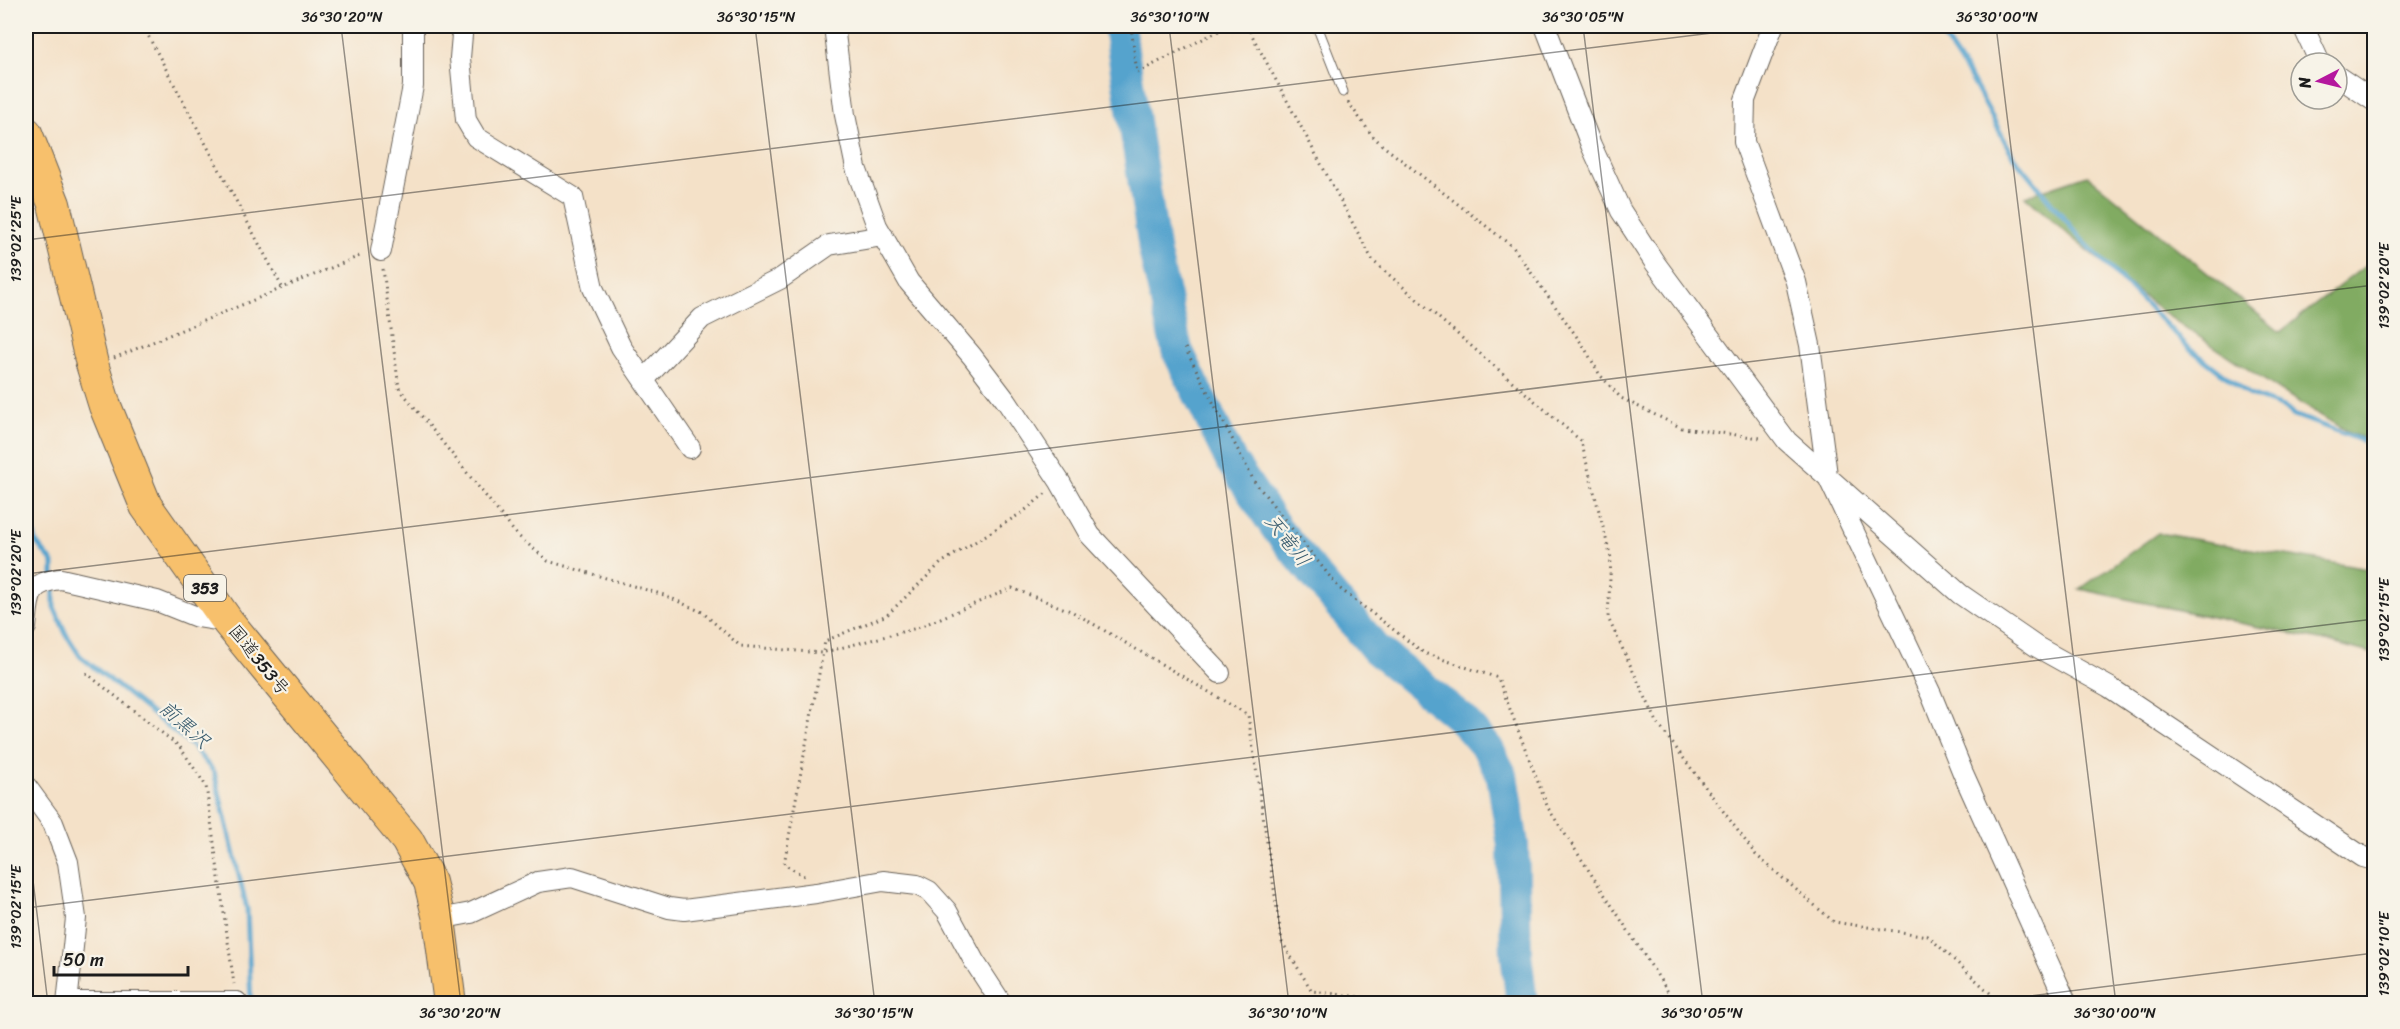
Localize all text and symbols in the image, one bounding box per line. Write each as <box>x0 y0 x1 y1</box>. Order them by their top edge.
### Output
text: 36°30'20"N <box>301 4 383 30</box>
text: 36°30'15"N <box>717 4 796 30</box>
text: 36°30'10"N <box>1130 4 1210 30</box>
text: 36°30'05"N <box>1542 4 1624 30</box>
text: 36°30'00"N <box>1956 4 2039 30</box>
north arrow <box>2289 51 2349 111</box>
text: N <box>2289 75 2320 91</box>
text: 139°02'25"E <box>3 194 29 282</box>
text: 139°02'20"E <box>2371 241 2397 329</box>
water label: 天竜川 <box>1255 506 1320 575</box>
text: 139°02'20"E <box>3 528 29 616</box>
road number: 353 <box>184 575 226 601</box>
text: 139°02'15"E <box>2371 576 2397 662</box>
street label: 国道353号 <box>220 617 298 703</box>
water label: 前黒沢 <box>151 691 219 758</box>
text: 139°02'15"E <box>3 863 29 949</box>
text: 139°02'10"E <box>2371 910 2397 996</box>
scale bar <box>54 939 188 977</box>
text: 50 m <box>63 944 104 976</box>
text: 36°30'20"N <box>419 1000 501 1026</box>
text: 36°30'15"N <box>835 1000 914 1026</box>
text: 36°30'10"N <box>1248 1000 1328 1026</box>
text: 36°30'05"N <box>1661 1000 1743 1026</box>
text: 36°30'00"N <box>2074 1000 2157 1026</box>

